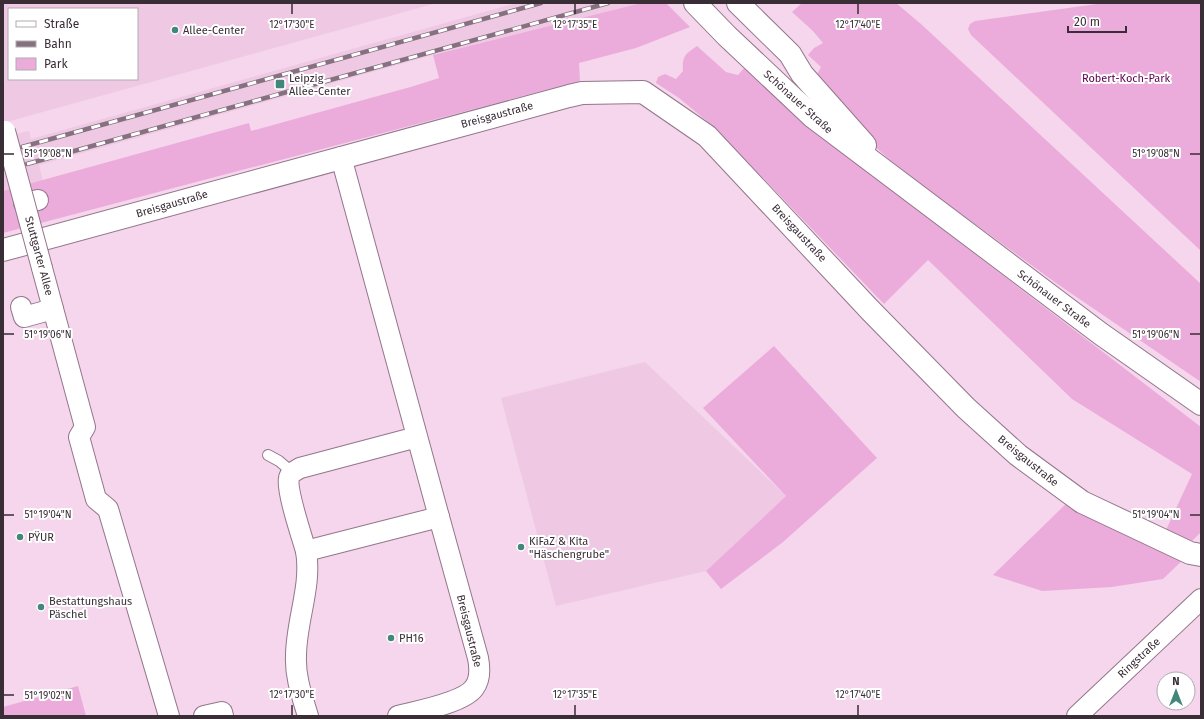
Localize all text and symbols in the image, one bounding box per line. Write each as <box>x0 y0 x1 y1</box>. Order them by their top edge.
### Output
legend <box>8 8 138 80</box>
scale bar <box>1068 8 1126 34</box>
text: 20 m <box>1074 15 1100 29</box>
text: Straße <box>44 17 79 31</box>
text: 12°17'30"E <box>269 19 315 31</box>
text: 12°17'35"E <box>553 19 597 31</box>
text: 12°17'40"E <box>835 19 881 31</box>
place label: Allee-Center <box>183 24 245 37</box>
marker: Allee-Center <box>170 25 180 35</box>
text: Bahn <box>44 37 72 51</box>
text: Park <box>44 57 68 71</box>
street label: Schönauer Straße <box>761 68 835 136</box>
place label: Leipzig Allee-Center <box>289 72 351 98</box>
park label: Robert-Koch-Park <box>1082 72 1170 85</box>
marker: Leipzig Allee-Center <box>274 78 286 90</box>
street label: Breisgaustraße <box>459 99 535 131</box>
text: 51°19'08"N <box>24 148 72 160</box>
text: 51°19'08"N <box>1132 148 1180 160</box>
street label: Breisgaustraße <box>135 188 209 220</box>
street label: Breisgaustraße <box>769 201 829 265</box>
street label: Stuttgarter Allee <box>22 215 56 297</box>
street label: Schönauer Straße <box>1015 267 1093 331</box>
text: 51°19'06"N <box>24 329 72 341</box>
text: 51°19'06"N <box>1132 329 1180 341</box>
street label: Breisgaustraße <box>995 433 1061 489</box>
text: 51°19'04"N <box>25 509 71 521</box>
text: 51°19'04"N <box>1133 509 1179 521</box>
place label: PŸUR <box>28 530 54 544</box>
marker: PŸUR <box>15 532 25 542</box>
place label: KiFaZ & Kita "Häschengrube" <box>529 535 609 561</box>
marker: KiFaZ & Kita "Häschengrube" <box>516 542 526 552</box>
street label: Breisgaustraße <box>454 593 484 669</box>
place label: Bestattungshaus Päschel <box>49 595 132 621</box>
marker: Bestattungshaus Päschel <box>36 602 46 612</box>
place label: PH16 <box>399 632 424 645</box>
marker: PH16 <box>386 633 396 643</box>
street label: Ringstraße <box>1115 635 1163 681</box>
north arrow <box>1156 671 1196 711</box>
text: N <box>1172 675 1180 688</box>
text: 12°17'30"E <box>269 689 315 701</box>
text: 12°17'35"E <box>553 689 597 701</box>
text: 12°17'40"E <box>835 689 881 701</box>
text: 51°19'02"N <box>25 690 71 702</box>

